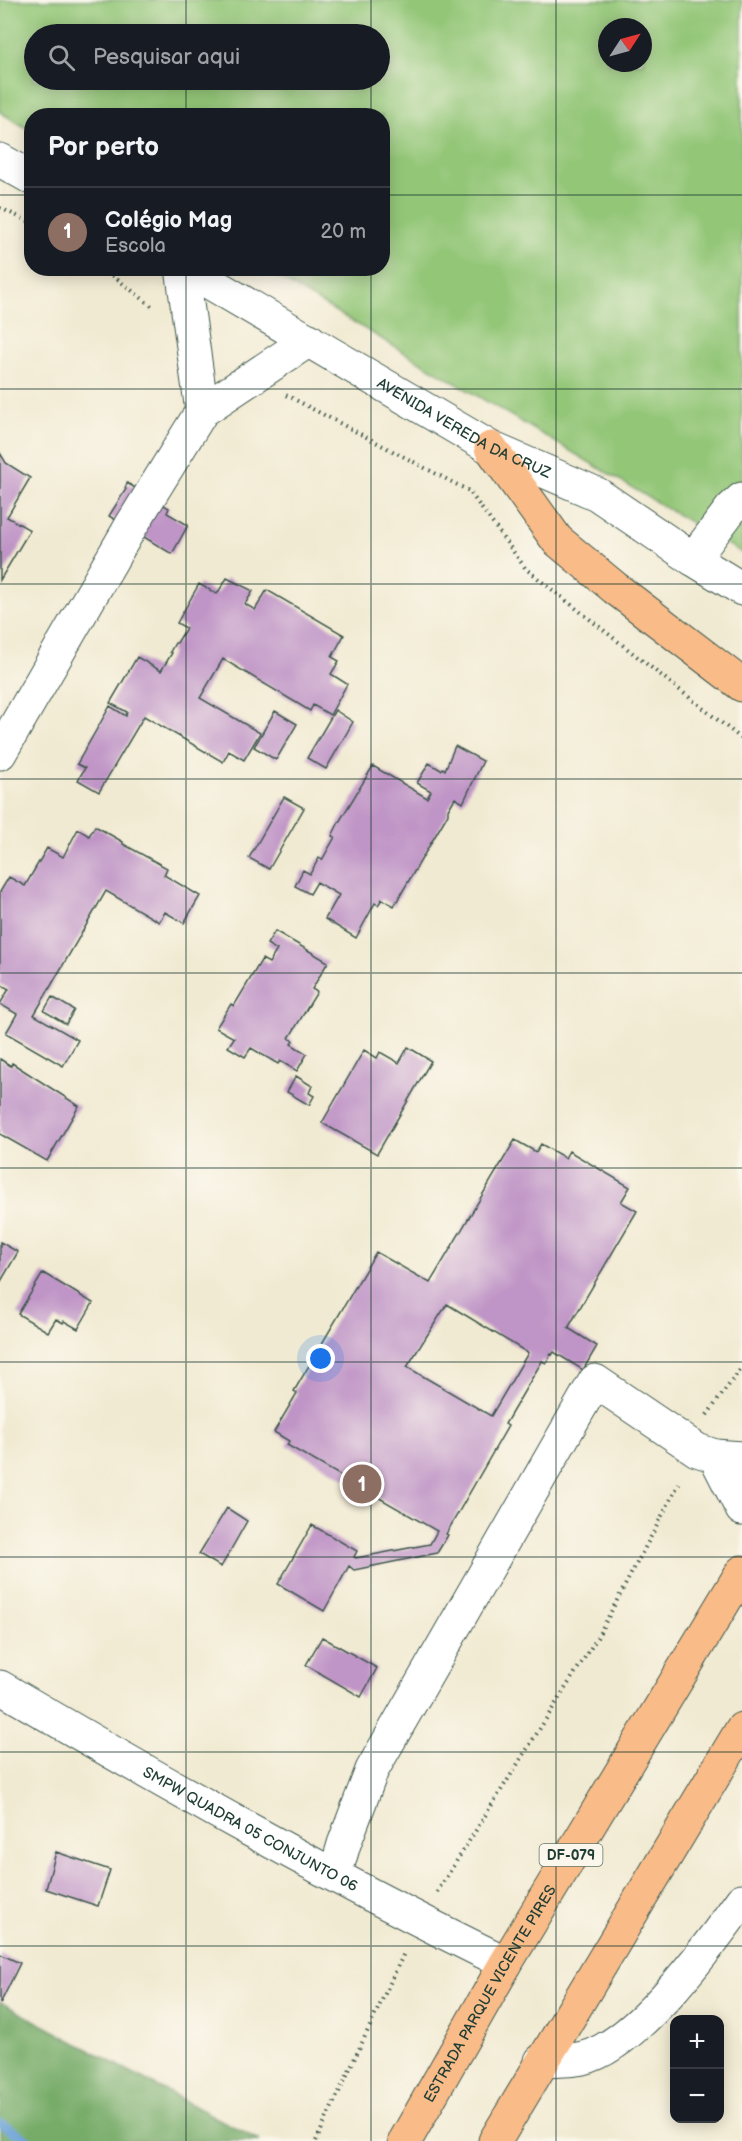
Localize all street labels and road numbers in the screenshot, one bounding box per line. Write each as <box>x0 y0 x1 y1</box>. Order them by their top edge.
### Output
street label: AVENIDA VEREDA DA CRUZ <box>374 374 555 483</box>
street label: SMPW QUADRA 05 CONJUNTO 06 <box>140 1762 361 1896</box>
road number: DF-079 <box>540 1844 602 1866</box>
street label: ESTRADA PARQUE VICENTE PIRES <box>419 1882 560 2106</box>

